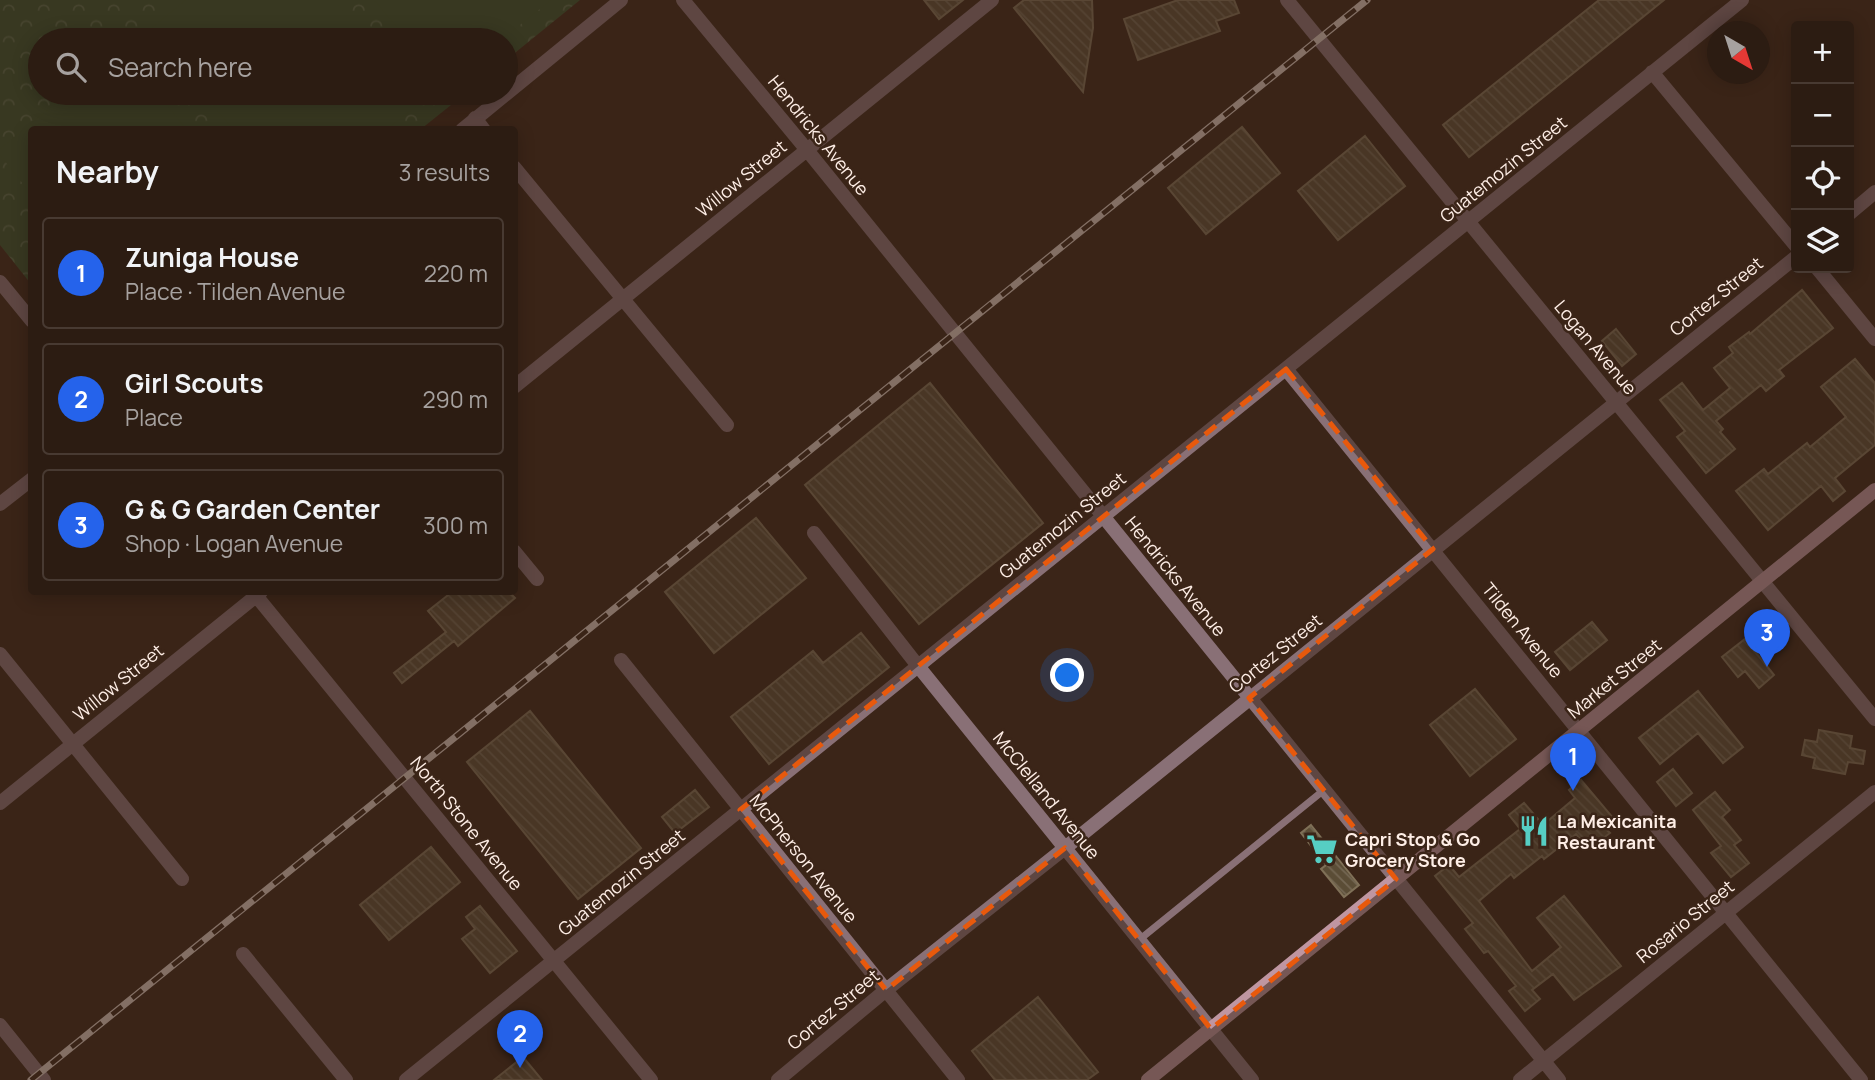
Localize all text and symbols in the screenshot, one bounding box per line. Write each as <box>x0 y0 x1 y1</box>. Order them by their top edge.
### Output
north arrow <box>1707 21 1770 84</box>
map controls <box>1791 21 1854 273</box>
button: + <box>1791 21 1854 84</box>
search box <box>28 28 518 105</box>
icon: search <box>52 48 90 86</box>
text: Search here <box>108 49 253 85</box>
street label: Hendricks Avenue <box>763 70 875 200</box>
button: − <box>1791 84 1854 147</box>
street label: Guatemozin Street <box>1434 110 1572 228</box>
street label: Willow Street <box>691 134 791 222</box>
button: locate <box>1791 147 1854 210</box>
text: Nearby <box>56 151 159 192</box>
text: 3 results <box>399 156 490 188</box>
button: layers <box>1791 210 1854 273</box>
text: Zuniga House <box>125 239 299 275</box>
street label: Cortez Street <box>1664 251 1768 341</box>
text: 1 <box>76 257 86 289</box>
text: 220 m <box>424 257 488 289</box>
text: Place · Tilden Avenue <box>125 275 345 307</box>
street label: Logan Avenue <box>1549 295 1643 399</box>
text: Girl Scouts <box>125 365 264 401</box>
text: 2 <box>74 383 88 415</box>
text: 290 m <box>422 383 488 415</box>
text: Place <box>125 401 183 433</box>
street label: Guatemozin Street <box>993 466 1131 584</box>
text: G & G Garden Center <box>125 491 380 527</box>
text: 3 <box>74 509 88 541</box>
text: 300 m <box>423 509 488 541</box>
street label: Hendricks Avenue <box>1120 511 1232 641</box>
text: Shop · Logan Avenue <box>125 527 343 559</box>
street label: Tilden Avenue <box>1477 577 1569 683</box>
street label: Cortez Street <box>1223 608 1327 698</box>
pin: 3 <box>1744 609 1790 667</box>
street label: Market Street <box>1562 633 1666 723</box>
street label: Willow Street <box>68 638 168 726</box>
your location <box>1050 658 1084 692</box>
street label: McClelland Avenue <box>988 726 1106 864</box>
pin: 1 <box>1550 733 1596 791</box>
street label: North Stone Avenue <box>405 751 529 895</box>
street label: McPherson Avenue <box>745 789 863 927</box>
place label: La Mexicanita Restaurant <box>1557 809 1677 854</box>
restaurant icon: La Mexicanita Restaurant <box>1517 814 1551 848</box>
street label: Guatemozin Street <box>552 823 690 941</box>
place label: Capri Stop & Go Grocery Store <box>1345 827 1480 872</box>
supermarket icon: Capri Stop & Go Grocery Store <box>1305 832 1339 866</box>
street label: Rosario Street <box>1631 874 1739 968</box>
street label: Cortez Street <box>782 963 884 1055</box>
pin: 2 <box>497 1010 543 1068</box>

